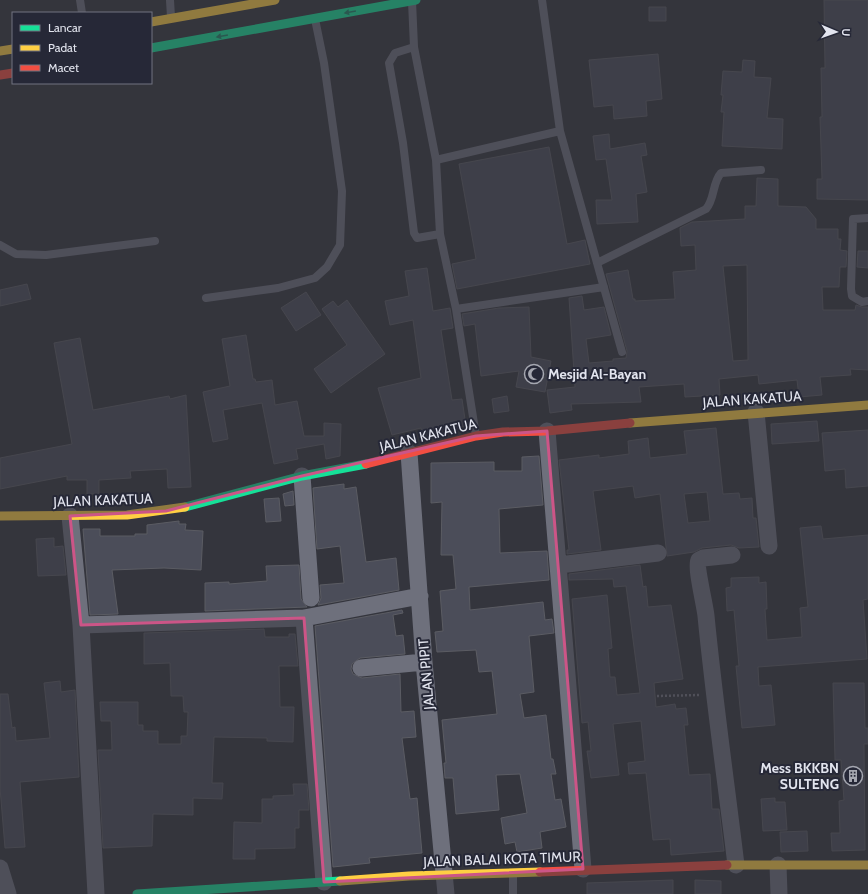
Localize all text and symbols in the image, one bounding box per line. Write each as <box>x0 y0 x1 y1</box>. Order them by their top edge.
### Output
one-way arrow <box>344 9 356 15</box>
legend <box>12 12 152 84</box>
north arrow <box>816 12 856 52</box>
text: Lancar <box>48 20 82 35</box>
text: U <box>839 28 853 37</box>
one-way arrow <box>216 33 228 39</box>
text: Padat <box>48 40 77 55</box>
text: Macet <box>48 60 79 75</box>
mosque icon: Mesjid Al-Bayan <box>523 363 545 385</box>
place label: Mesjid Al-Bayan <box>548 365 646 383</box>
street label: JALAN KAKATUA <box>701 387 802 412</box>
street label: JALAN KAKATUA <box>377 414 479 456</box>
street label: JALAN KAKATUA <box>52 489 153 511</box>
street label: JALAN PIPIT <box>414 637 438 711</box>
place label: Mess BKKBN SULTENG <box>760 759 839 793</box>
building icon: Mess BKKBN SULTENG <box>842 765 864 787</box>
street label: JALAN BALAI KOTA TIMUR <box>422 847 582 871</box>

